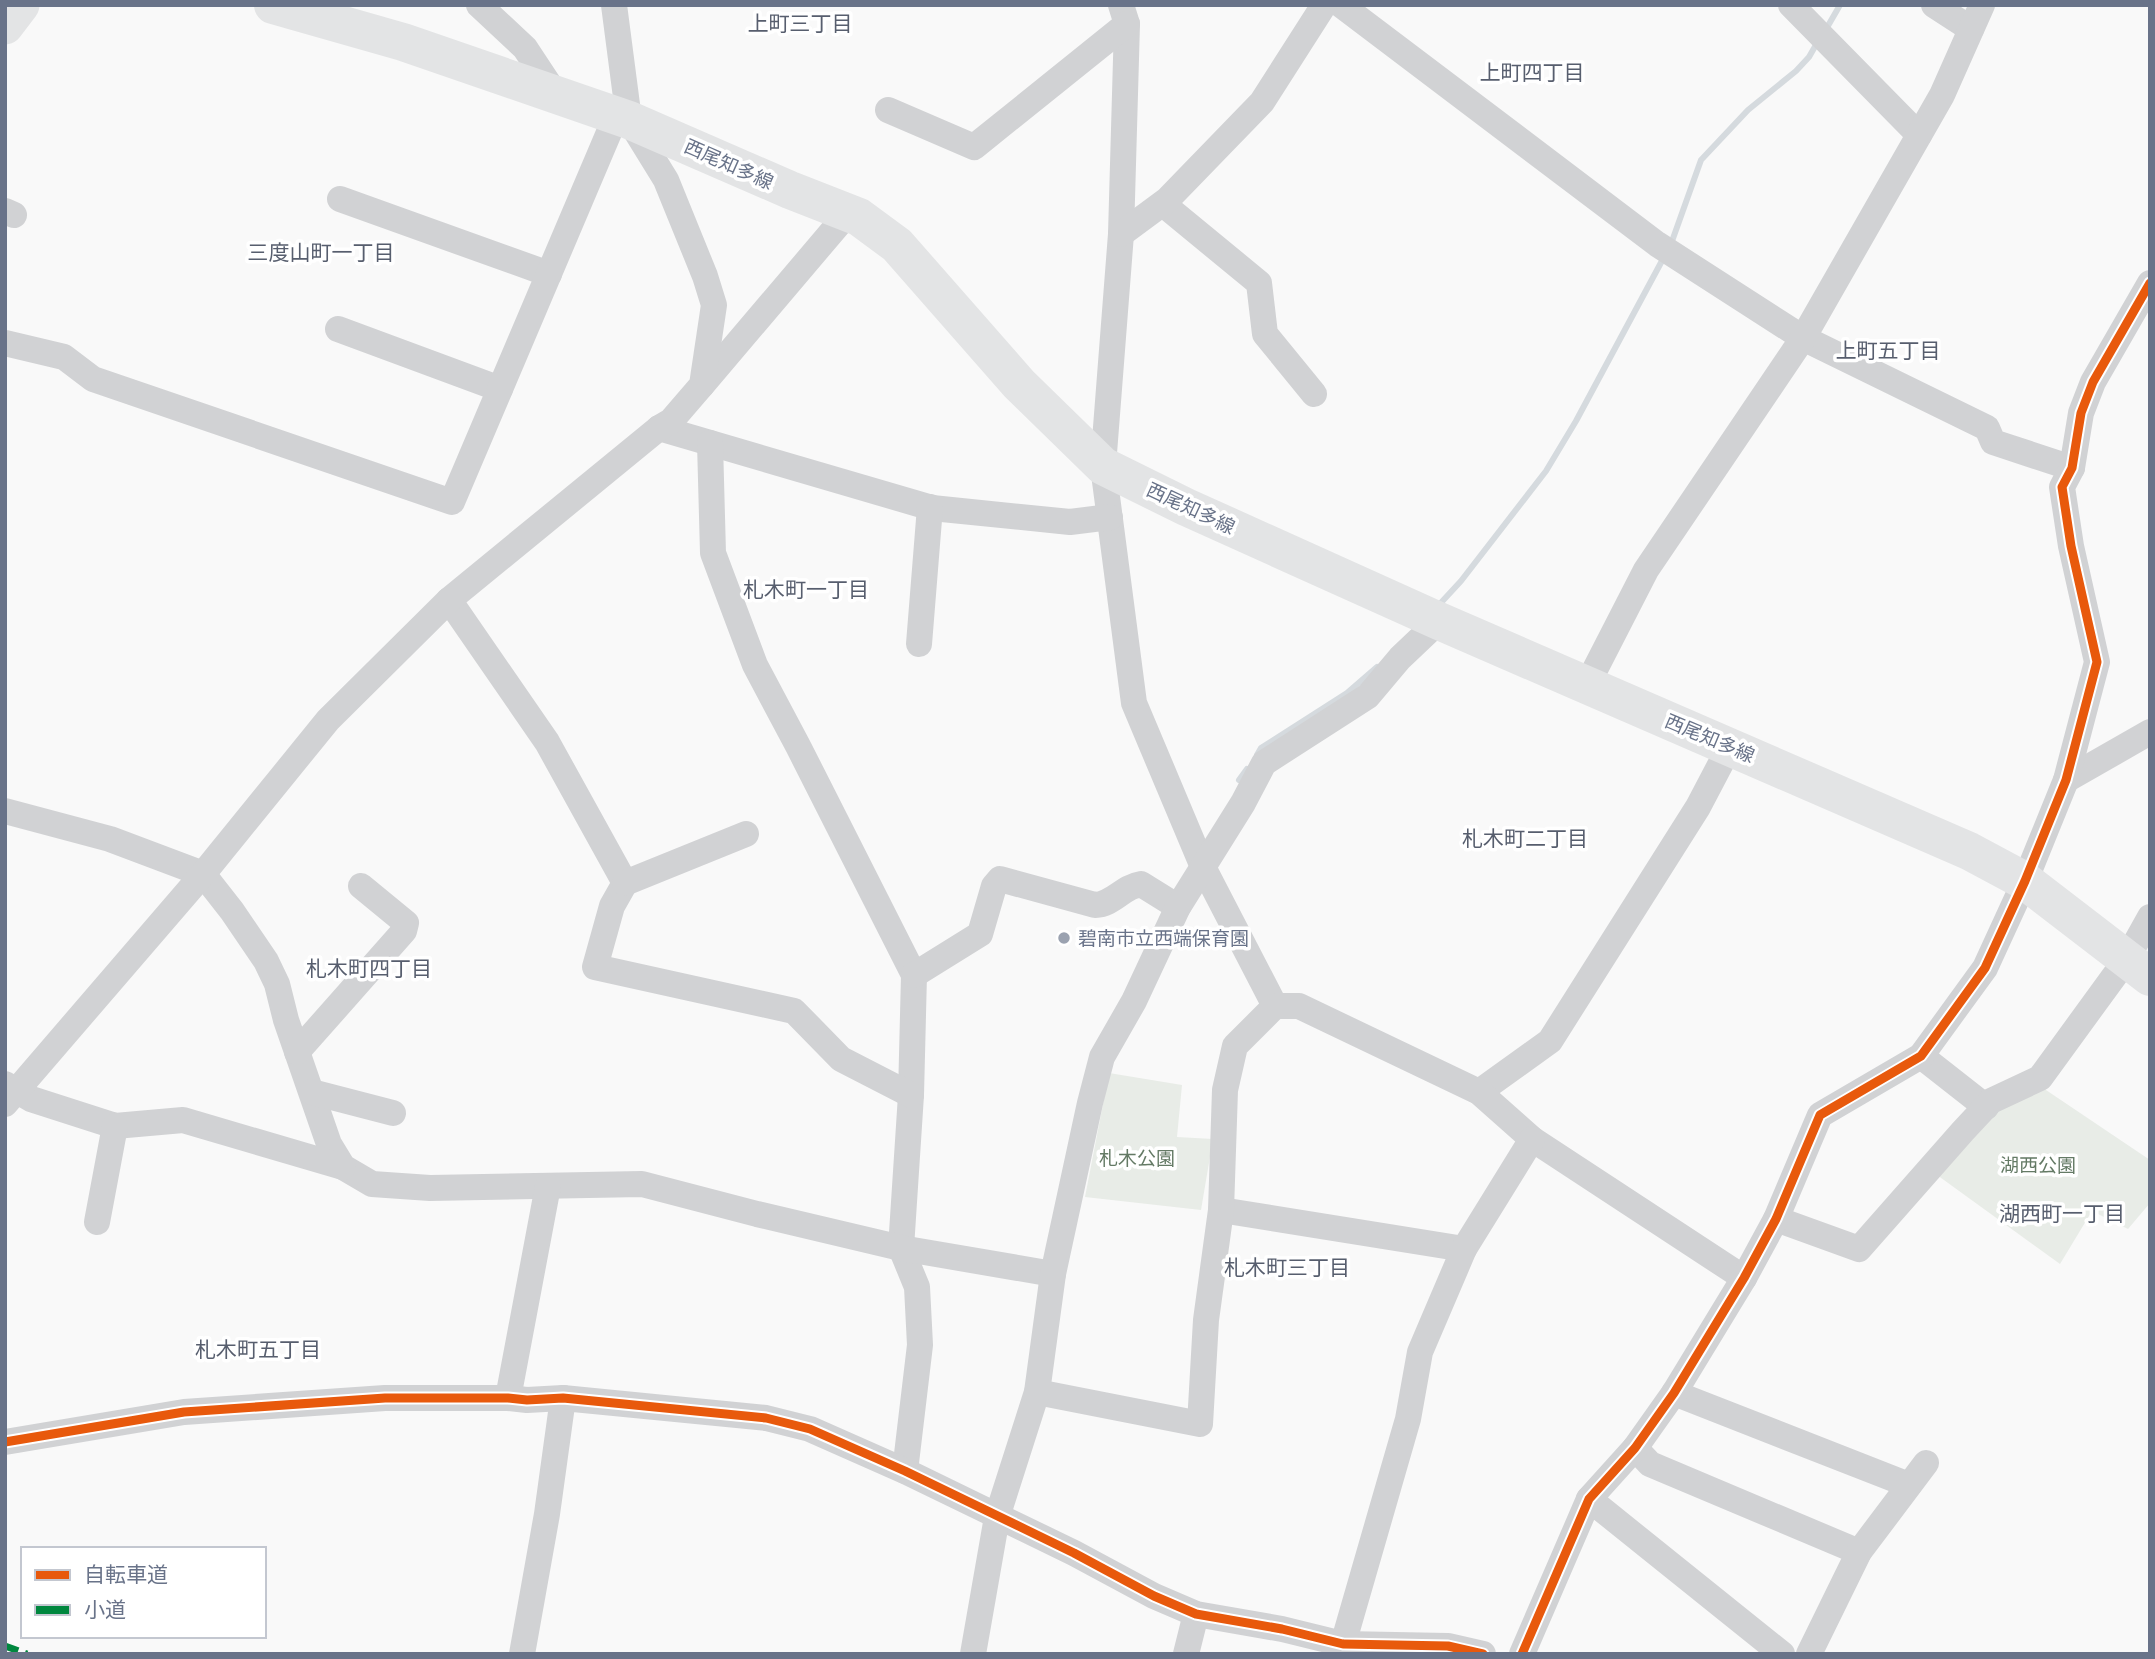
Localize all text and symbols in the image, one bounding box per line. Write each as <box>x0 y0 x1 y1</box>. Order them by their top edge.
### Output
district label: 上町三丁目 <box>748 9 853 37</box>
district label: 上町四丁目 <box>1480 58 1585 86</box>
street label: 西尾知多線 <box>681 134 777 194</box>
district label: 三度山町一丁目 <box>248 238 395 266</box>
district label: 上町五丁目 <box>1836 336 1941 364</box>
street label: 西尾知多線 <box>1143 477 1239 539</box>
district label: 札木町一丁目 <box>743 575 869 603</box>
street label: 西尾知多線 <box>1662 708 1758 768</box>
district label: 札木町二丁目 <box>1462 824 1588 852</box>
place label: 碧南市立西端保育園 <box>1078 926 1249 950</box>
marker: 碧南市立西端保育園 <box>1056 930 1072 946</box>
district label: 札木町四丁目 <box>306 954 432 982</box>
park label: 札木公園 <box>1099 1146 1175 1170</box>
park label: 湖西公園 <box>2000 1153 2076 1177</box>
district label: 湖西町一丁目 <box>1999 1199 2125 1227</box>
district label: 札木町三丁目 <box>1224 1253 1350 1281</box>
district label: 札木町五丁目 <box>195 1335 321 1363</box>
legend <box>21 1547 266 1638</box>
text: 自転車道 <box>84 1560 168 1588</box>
text: 小道 <box>84 1595 126 1623</box>

